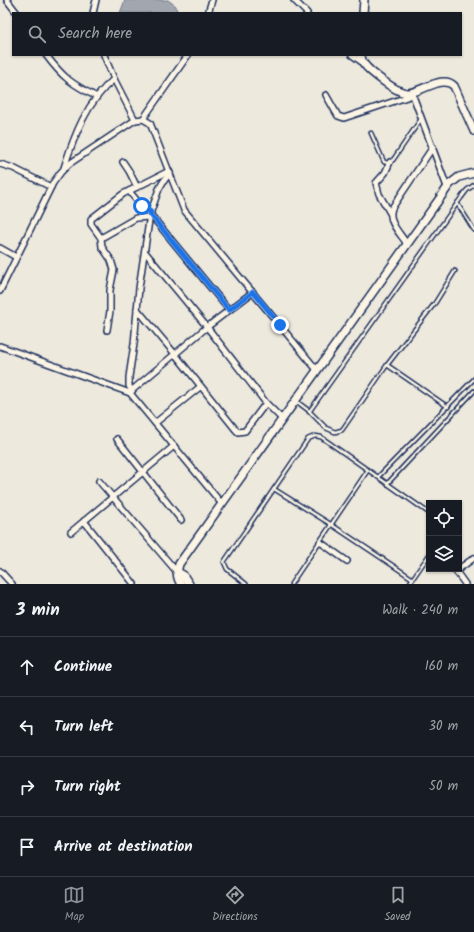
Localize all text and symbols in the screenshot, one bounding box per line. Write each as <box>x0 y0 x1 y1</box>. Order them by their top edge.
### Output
search box <box>12 12 462 56</box>
text: Search here <box>58 22 132 46</box>
icon: search <box>26 23 48 45</box>
route start <box>133 197 151 215</box>
route end <box>271 316 289 334</box>
map controls <box>426 500 462 572</box>
button: locate <box>426 500 462 536</box>
button: layers <box>426 536 462 572</box>
text: 3 min <box>16 597 60 624</box>
text: Walk · 240 m <box>382 600 458 621</box>
text: Continue <box>54 655 112 679</box>
icon: ahead <box>16 656 38 678</box>
text: 160 m <box>425 656 458 677</box>
text: Turn left <box>54 715 114 739</box>
icon: left <box>16 716 38 738</box>
text: 30 m <box>429 716 458 737</box>
text: Turn right <box>54 775 121 799</box>
icon: right <box>16 776 38 798</box>
text: 50 m <box>429 776 458 797</box>
text: Arrive at destination <box>54 835 193 859</box>
icon: arrive <box>16 836 38 858</box>
tab: Map <box>63 884 85 926</box>
tab: Directions <box>212 884 258 926</box>
tab: Saved <box>385 884 411 926</box>

